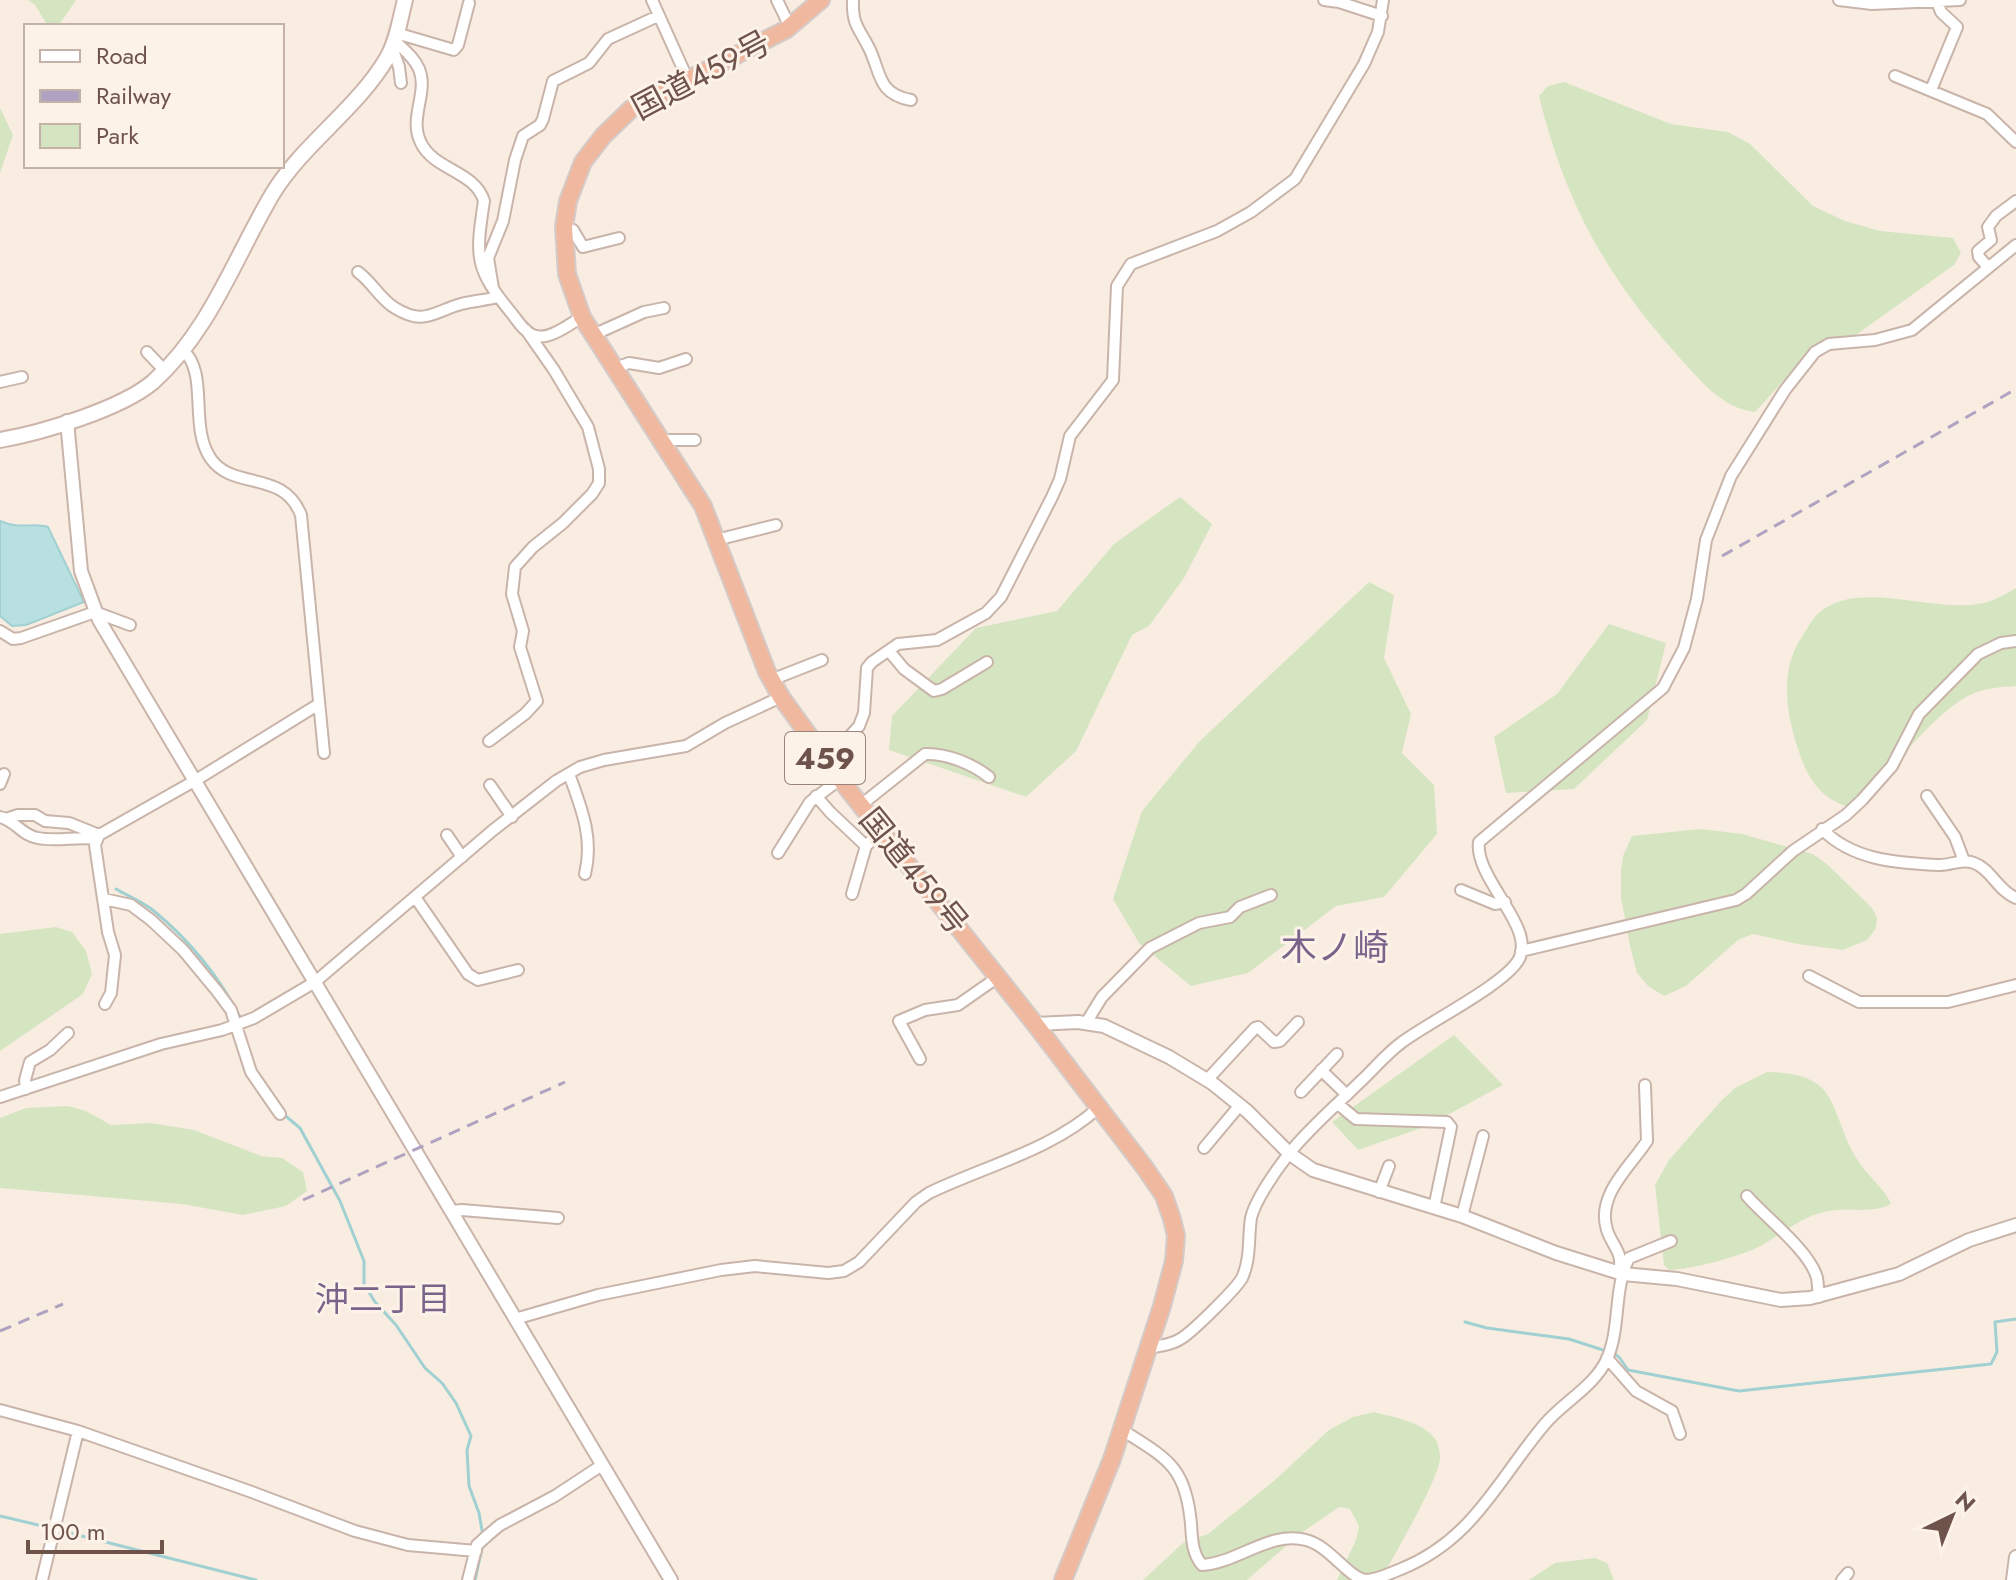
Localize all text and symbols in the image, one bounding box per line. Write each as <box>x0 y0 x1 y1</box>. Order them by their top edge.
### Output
street label: 国道459号 <box>623 19 779 131</box>
legend <box>24 24 284 168</box>
text: Road <box>96 38 148 73</box>
text: Railway <box>96 78 171 113</box>
text: Park <box>96 118 139 153</box>
road number: 459 <box>785 732 865 784</box>
street label: 国道459号 <box>849 798 979 944</box>
district label: 木ノ崎 <box>1281 921 1389 973</box>
district label: 沖二丁目 <box>315 1275 451 1324</box>
north arrow <box>1912 1476 1992 1556</box>
text: N <box>1948 1484 1983 1519</box>
scale bar <box>28 1504 162 1554</box>
text: 100 m <box>40 1514 106 1549</box>

